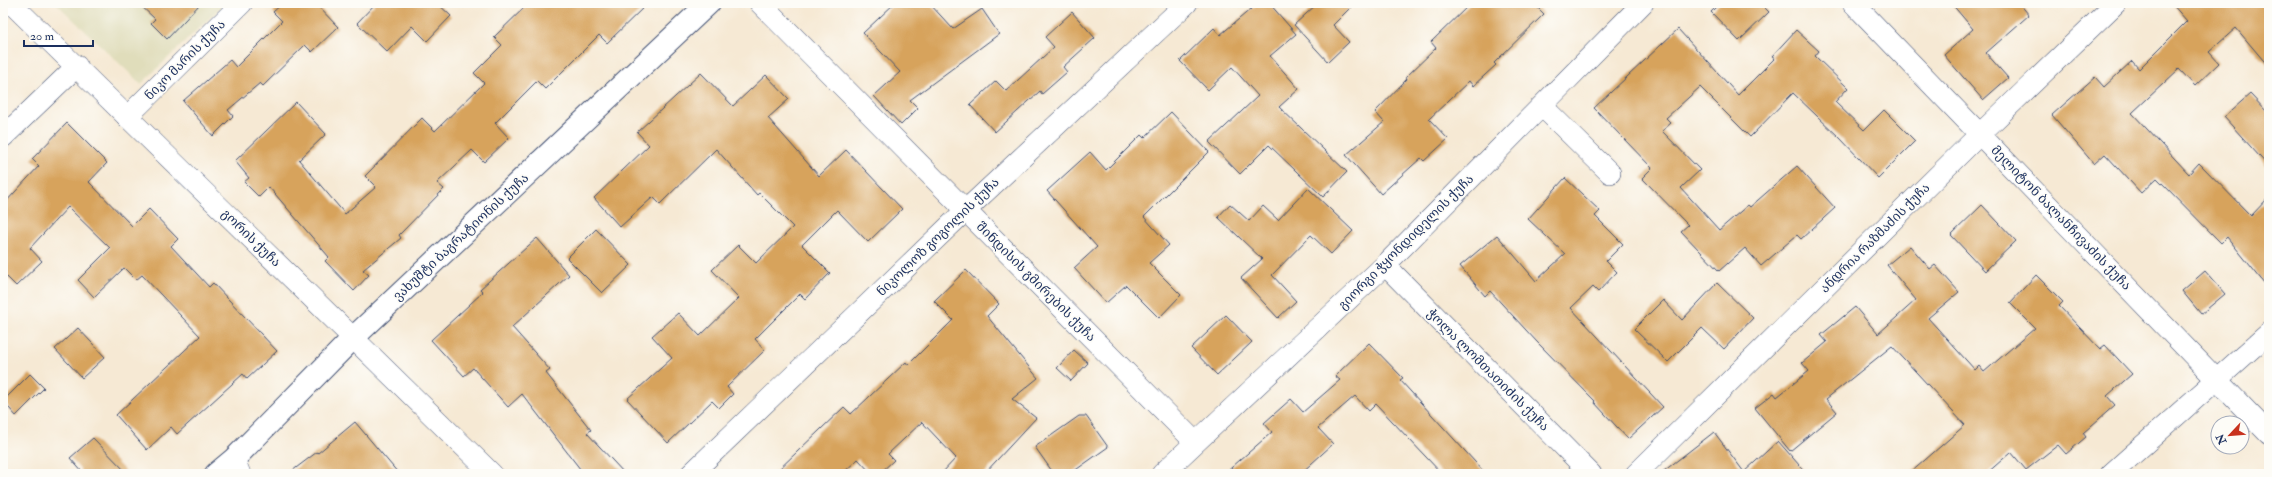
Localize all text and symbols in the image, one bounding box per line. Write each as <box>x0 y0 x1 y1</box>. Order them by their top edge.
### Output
street label: ნიკო მარის ქუჩა <box>141 16 229 104</box>
scale bar <box>24 22 93 48</box>
text: 20 m <box>30 29 55 44</box>
street label: მელიტონ ბალანჩივაძის ქუჩა <box>1988 142 2134 294</box>
street label: ვახუშტი ბაგრატიონის ქუჩა <box>390 170 532 304</box>
street label: გიორგი ჭყონდიდელის ქუჩა <box>1335 171 1477 313</box>
street label: ნიკოლოზ გოგოლის ქუჩა <box>873 174 1003 300</box>
street label: ანდრია რაზმაძის ქუჩა <box>1817 180 1933 296</box>
street label: გორის ქუჩა <box>218 206 284 270</box>
street label: შინდისის გმირების ქუჩა <box>973 219 1099 345</box>
street label: ჭოლა ლომთათიძის ქუჩა <box>1424 306 1552 434</box>
north arrow <box>2210 415 2250 455</box>
text: N <box>2213 431 2230 447</box>

